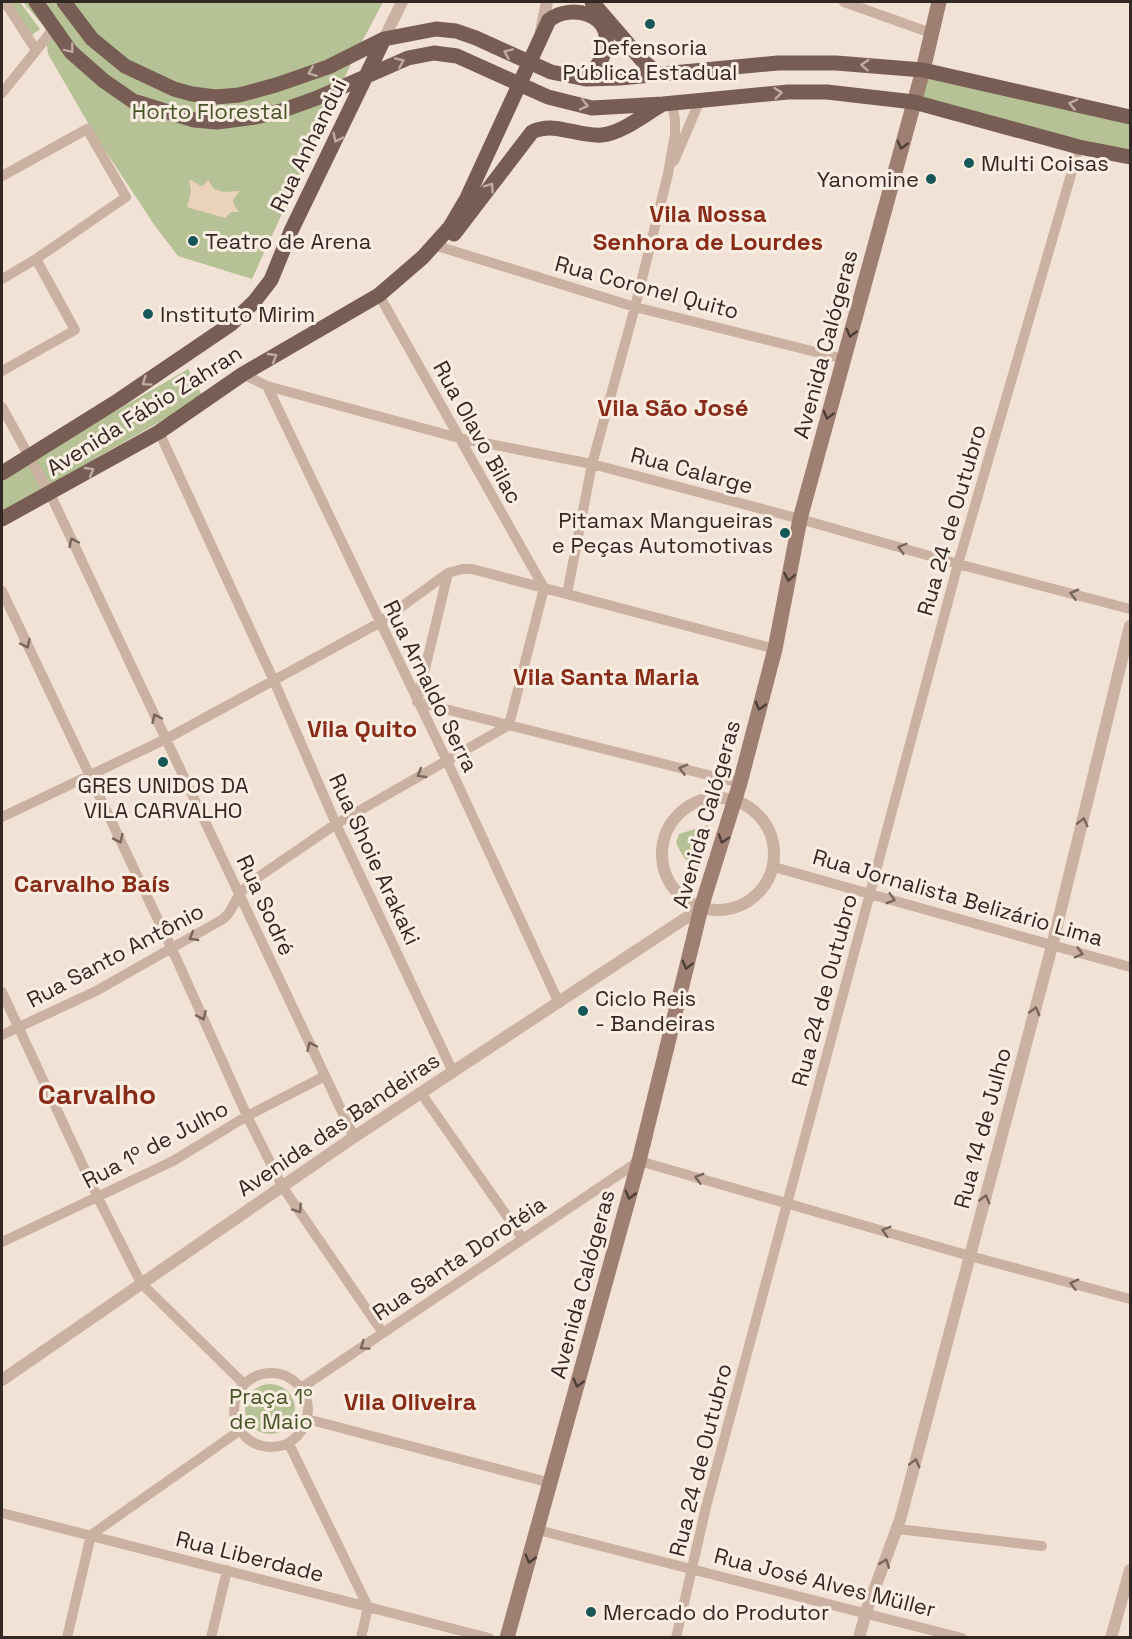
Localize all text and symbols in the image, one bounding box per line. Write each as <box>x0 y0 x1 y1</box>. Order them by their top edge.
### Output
marker: Defensoria Pública Estadual <box>643 17 657 31</box>
place label: Defensoria Pública Estadual <box>563 33 737 86</box>
one-way arrow <box>63 42 74 53</box>
one-way arrow <box>503 48 514 60</box>
one-way arrow <box>394 57 405 69</box>
one-way arrow <box>860 59 869 72</box>
one-way arrow <box>307 65 318 78</box>
street label: Rua Anhandui <box>264 74 352 216</box>
one-way arrow <box>773 87 782 100</box>
park label: Horto Florestal <box>132 97 288 125</box>
one-way arrow <box>578 98 588 111</box>
one-way arrow <box>1069 99 1079 112</box>
one-way arrow <box>333 131 344 142</box>
one-way arrow <box>897 140 910 150</box>
place label: Multi Coisas <box>981 149 1109 177</box>
marker: Multi Coisas <box>962 156 976 170</box>
place label: Yanomine <box>817 165 919 193</box>
marker: Yanomine <box>924 172 938 186</box>
one-way arrow <box>483 183 494 194</box>
district label: Vila Nossa Senhora de Lourdes <box>593 198 823 257</box>
place label: Teatro de Arena <box>205 227 372 255</box>
marker: Teatro de Arena <box>186 234 200 248</box>
street label: Avenida Calógeras <box>786 247 864 441</box>
street label: Rua Coronel Quito <box>552 249 742 325</box>
place label: Instituto Mirim <box>160 300 315 328</box>
marker: Instituto Mirim <box>141 307 155 321</box>
one-way arrow <box>845 328 858 338</box>
street label: Avenida Fábio Zahran <box>41 338 247 482</box>
one-way arrow <box>267 352 277 364</box>
street label: Rua Olavo Bilac <box>427 356 529 508</box>
one-way arrow <box>142 375 153 386</box>
district label: Vila São José <box>597 392 749 423</box>
one-way arrow <box>823 410 836 420</box>
street label: Rua 24 de Outubro <box>910 421 992 619</box>
street label: Rua Calarge <box>628 440 756 500</box>
one-way arrow <box>84 467 94 478</box>
place label: Pitamax Mangueiras e Peças Automotivas <box>552 506 773 559</box>
marker: Pitamax Mangueiras e Peças Automotivas <box>778 526 792 540</box>
one-way arrow <box>69 537 81 548</box>
one-way arrow <box>897 543 907 555</box>
one-way arrow <box>783 571 796 581</box>
one-way arrow <box>1069 589 1079 602</box>
street label: Rua Arnaldo Serra <box>377 595 485 777</box>
one-way arrow <box>19 637 31 648</box>
district label: Vila Santa Maria <box>513 661 699 692</box>
one-way arrow <box>755 701 768 711</box>
one-way arrow <box>152 713 164 724</box>
district label: Vila Quito <box>307 713 417 744</box>
street label: Avenida Calógeras <box>666 717 746 911</box>
marker: GRES UNIDOS DA VILA CARVALHO <box>156 755 170 769</box>
one-way arrow <box>678 763 688 776</box>
one-way arrow <box>417 767 427 778</box>
street label: Rua Shoie Arakaki <box>323 769 427 949</box>
place label: GRES UNIDOS DA VILA CARVALHO <box>77 771 249 824</box>
one-way arrow <box>1075 817 1088 827</box>
one-way arrow <box>112 833 123 844</box>
one-way arrow <box>718 833 730 844</box>
street label: Rua Jornalista Belizário Lima <box>809 842 1107 952</box>
street label: Rua Sodré <box>231 850 301 960</box>
district label: Carvalho Baís <box>14 868 170 899</box>
street label: Rua 24 de Outubro <box>785 891 863 1089</box>
one-way arrow <box>886 892 896 905</box>
street label: Rua Santo Antônio <box>22 897 208 1013</box>
one-way arrow <box>189 930 199 941</box>
one-way arrow <box>1073 946 1083 958</box>
one-way arrow <box>682 960 695 970</box>
place label: Ciclo Reis - Bandeiras <box>595 984 715 1037</box>
marker: Ciclo Reis - Bandeiras <box>576 1004 590 1018</box>
one-way arrow <box>1028 1006 1040 1017</box>
one-way arrow <box>195 1009 207 1020</box>
one-way arrow <box>307 1042 319 1053</box>
street label: Rua 14 de Julho <box>947 1044 1017 1212</box>
street label: Avenida das Bandeiras <box>231 1046 445 1202</box>
district label: Carvalho <box>38 1076 156 1112</box>
street label: Rua 1º de Julho <box>77 1094 233 1194</box>
one-way arrow <box>694 1173 705 1185</box>
street label: Avenida Calógeras <box>543 1187 621 1381</box>
street label: Rua Santa Dorotéia <box>367 1189 551 1326</box>
one-way arrow <box>625 1189 637 1200</box>
one-way arrow <box>978 1194 990 1205</box>
one-way arrow <box>291 1202 302 1213</box>
one-way arrow <box>881 1226 891 1239</box>
one-way arrow <box>1069 1278 1079 1291</box>
one-way arrow <box>360 1339 371 1350</box>
street label: Rua 24 de Outubro <box>662 1361 738 1559</box>
one-way arrow <box>573 1378 586 1388</box>
park label: Praça 1º de Maio <box>229 1382 313 1435</box>
district label: Vila Oliveira <box>344 1386 476 1417</box>
one-way arrow <box>908 1458 920 1469</box>
street label: Rua Liberdade <box>173 1524 327 1588</box>
street label: Rua José Alves Müller <box>711 1541 939 1623</box>
one-way arrow <box>525 1553 537 1564</box>
one-way arrow <box>877 1558 890 1569</box>
place label: Mercado do Produtor <box>603 1598 829 1626</box>
marker: Mercado do Produtor <box>584 1605 598 1619</box>

